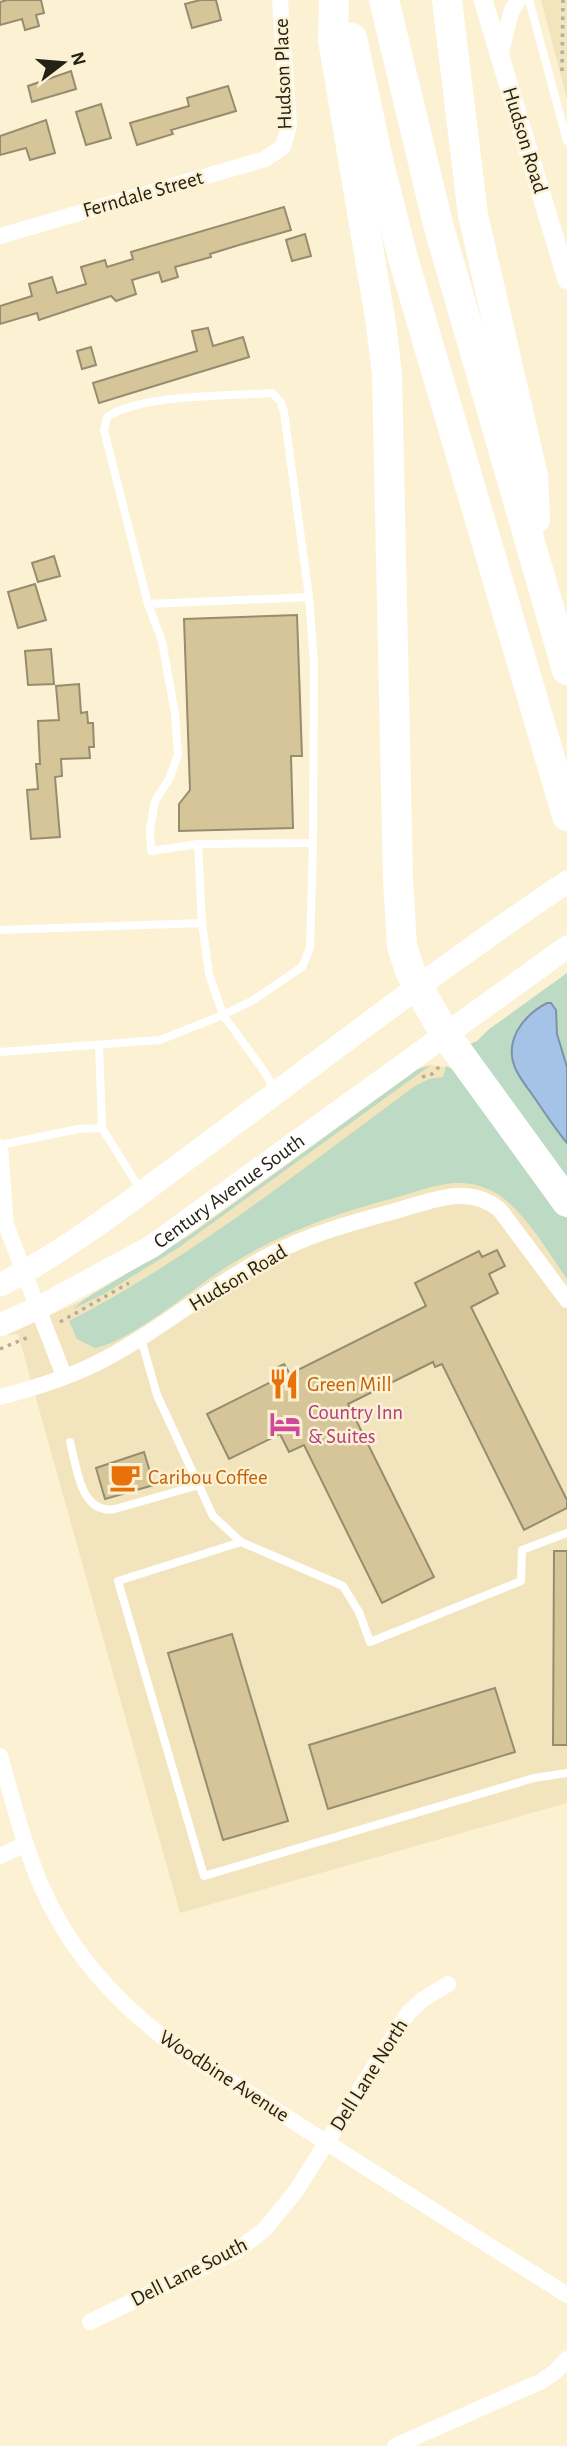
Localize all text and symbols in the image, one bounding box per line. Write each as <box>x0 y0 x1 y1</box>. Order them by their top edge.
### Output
street label: Hudson Place <box>271 18 295 130</box>
north arrow <box>28 28 98 98</box>
text: N <box>67 50 89 68</box>
street label: Hudson Road <box>499 84 551 196</box>
street label: Ferndale Street <box>81 167 206 221</box>
street label: Century Avenue South <box>149 1130 308 1252</box>
street label: Hudson Road <box>186 1241 291 1315</box>
restaurant icon: Green Mill <box>267 1367 301 1401</box>
place label: Green Mill <box>307 1374 392 1395</box>
place label: Country Inn & Suites <box>308 1402 403 1447</box>
hotel icon: Country Inn & Suites <box>268 1407 302 1441</box>
cafe icon: Caribou Coffee <box>108 1460 142 1494</box>
place label: Caribou Coffee <box>148 1467 268 1488</box>
street label: Dell Lane North <box>326 2015 412 2135</box>
street label: Woodbine Avenue <box>155 2026 293 2126</box>
street label: Dell Lane South <box>127 2234 251 2310</box>

